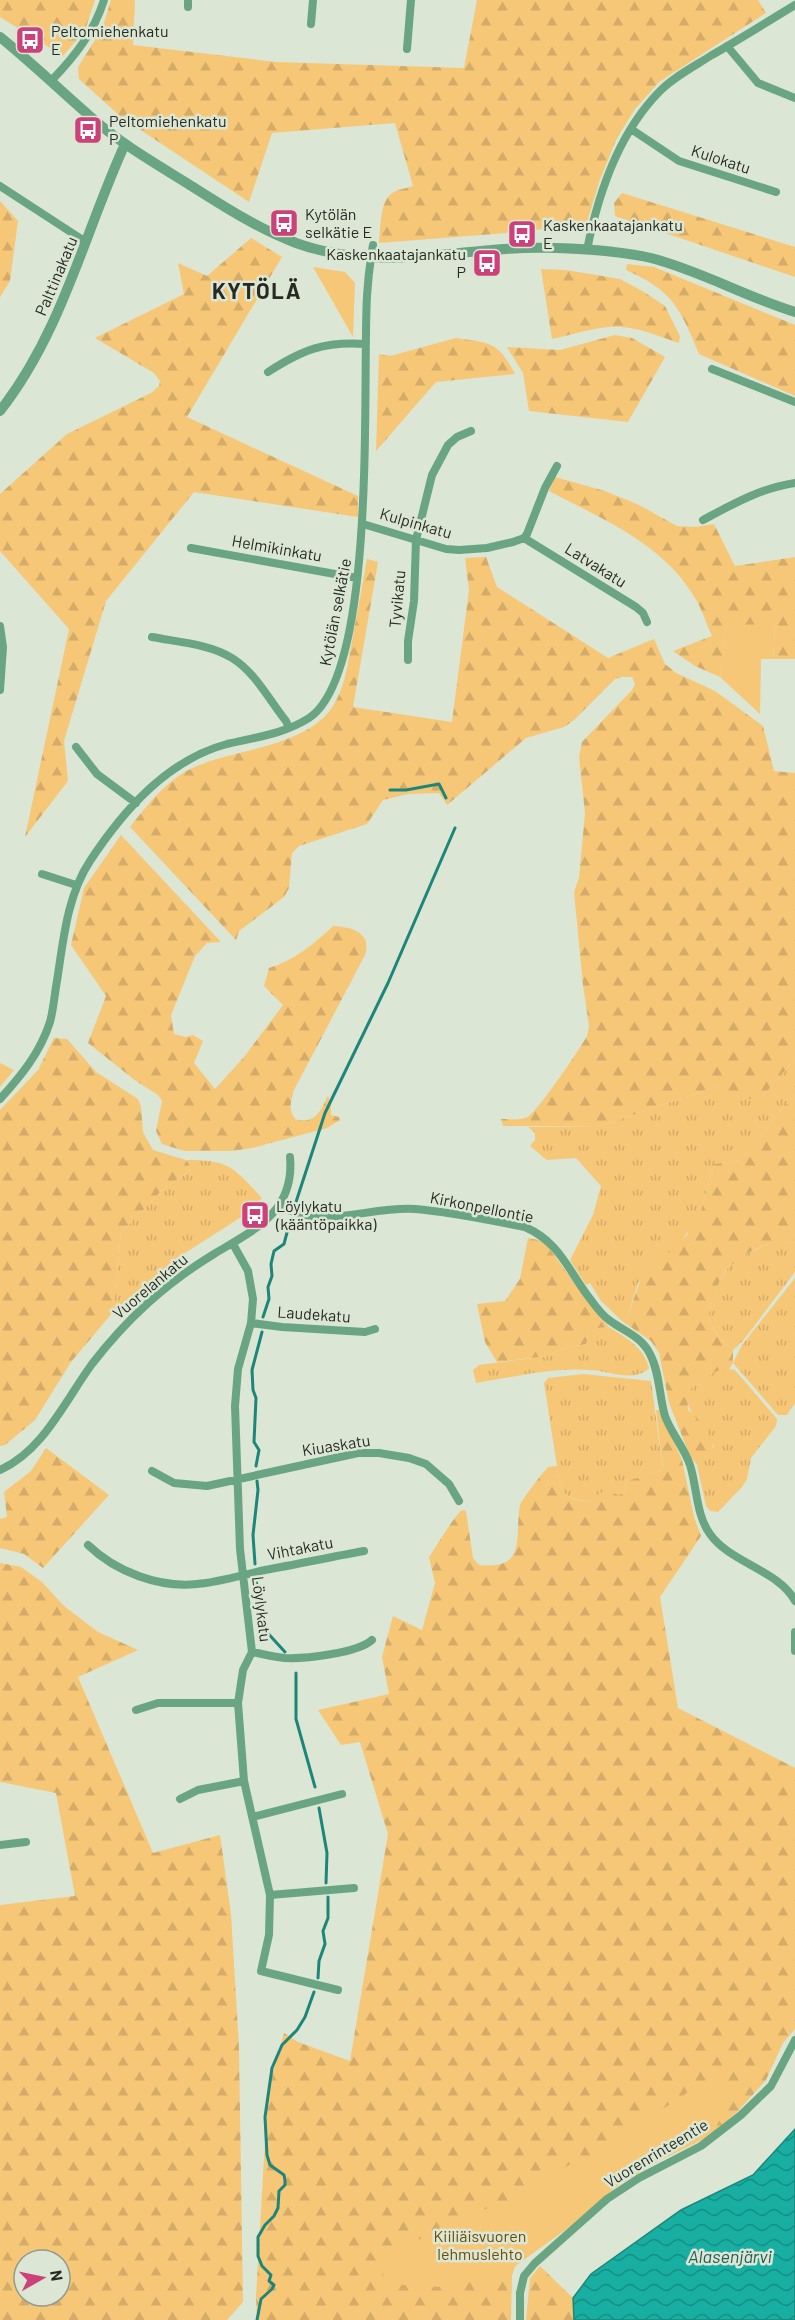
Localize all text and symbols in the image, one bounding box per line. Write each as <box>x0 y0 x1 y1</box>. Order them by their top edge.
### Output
place label: Peltomiehenkatu E <box>51 21 169 58</box>
bus stop icon: Peltomiehenkatu E <box>14 24 46 56</box>
place label: Peltomiehenkatu P <box>109 111 227 148</box>
bus stop icon: Peltomiehenkatu P <box>72 114 104 146</box>
street label: Kulokatu <box>689 140 753 177</box>
place label: Kytölän selkätie E <box>305 204 372 241</box>
bus stop icon: Kytölän selkätie E <box>268 207 300 239</box>
place label: Kaskenkaatajankatu E <box>543 215 683 252</box>
bus stop icon: Kaskenkaatajankatu E <box>506 218 538 250</box>
street label: Palttinakatu <box>30 233 81 318</box>
place label: Kaskenkaatajankatu P <box>326 244 466 281</box>
bus stop icon: Kaskenkaatajankatu P <box>471 247 503 279</box>
district label: KYTÖLÄ <box>212 277 302 303</box>
street label: Kulpinkatu <box>378 503 454 542</box>
street label: Helmikinkatu <box>231 530 324 565</box>
street label: Latvakatu <box>562 538 631 591</box>
street label: Kytölän selkätie <box>315 557 354 667</box>
street label: Tyvikatu <box>385 569 408 629</box>
street label: Kirkonpellontie <box>429 1187 536 1226</box>
place label: Löylykatu (kääntöpaikka) <box>275 1196 377 1233</box>
bus stop icon: Löylykatu (kääntöpaikka) <box>239 1199 271 1231</box>
street label: Vuorelankatu <box>108 1249 191 1322</box>
street label: Laudekatu <box>277 1301 351 1326</box>
street label: Kiuaskatu <box>301 1430 371 1459</box>
street label: Vihtakatu <box>265 1532 334 1563</box>
street label: Löylykatu <box>249 1575 276 1643</box>
street label: Vuorenrinteentie <box>600 2114 711 2191</box>
park label: Kiiliäisvuoren lehmuslehto <box>434 2226 526 2263</box>
water label: Alasenjärvi <box>688 2245 773 2267</box>
north arrow <box>12 2248 72 2308</box>
text: N <box>47 2269 68 2282</box>

